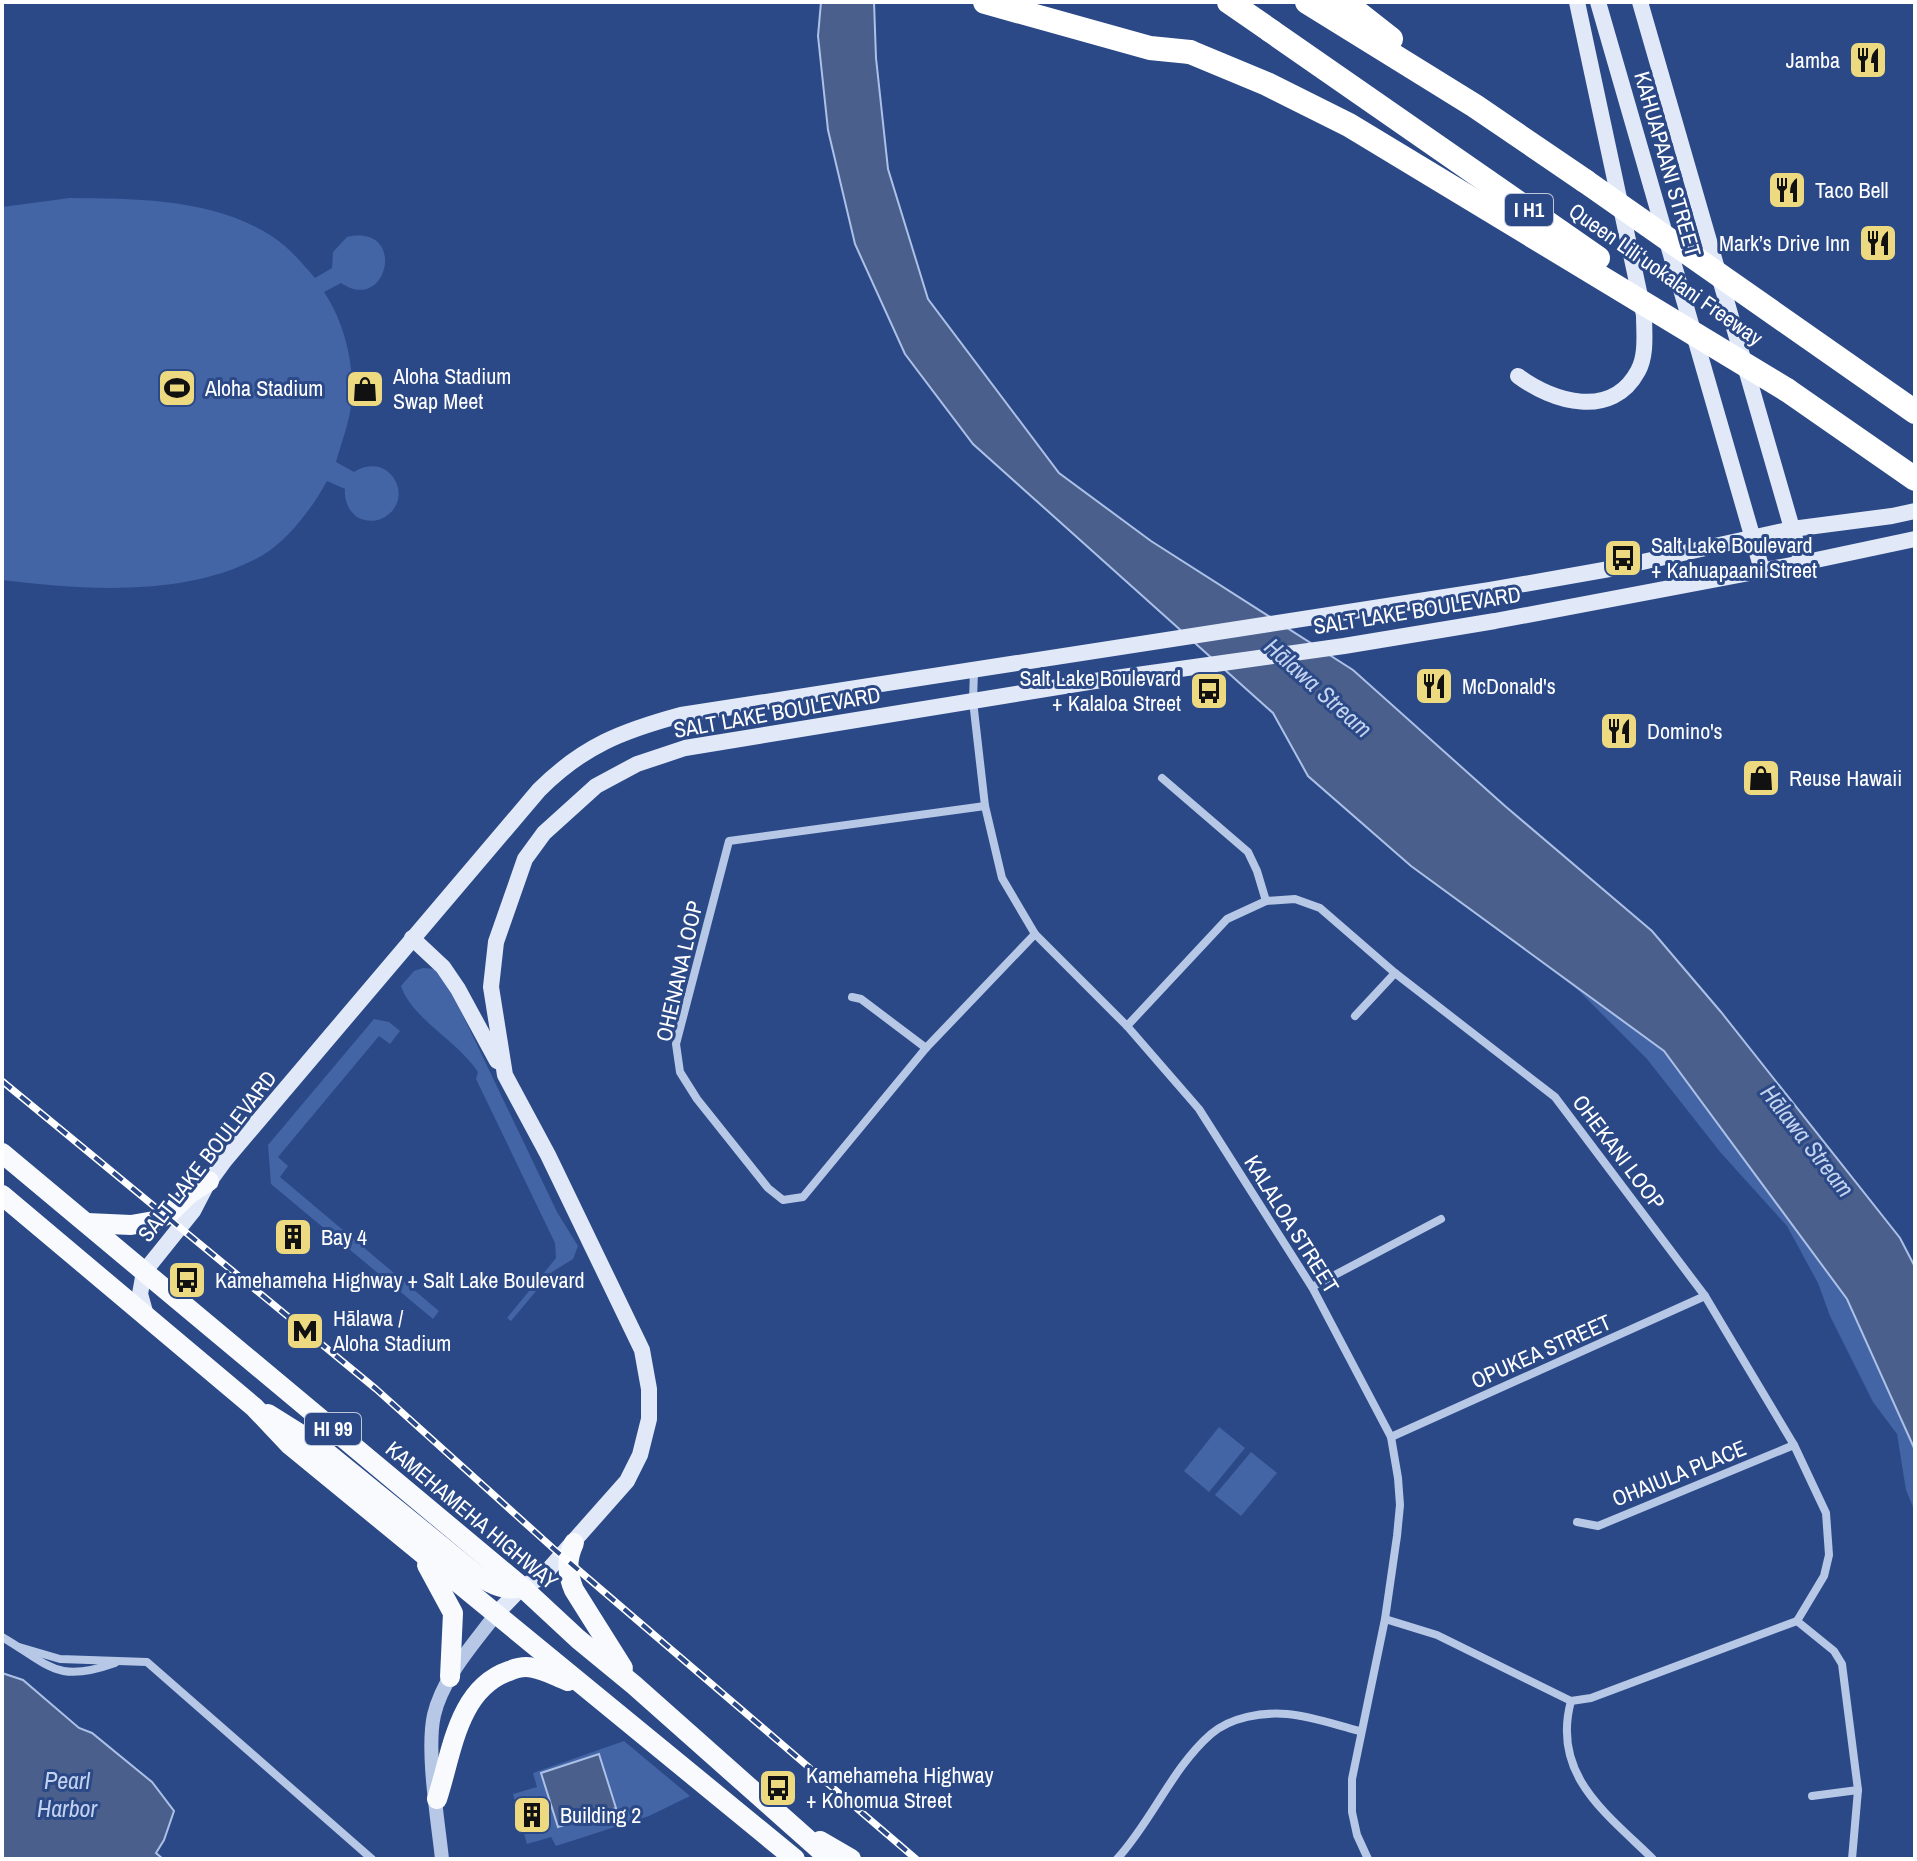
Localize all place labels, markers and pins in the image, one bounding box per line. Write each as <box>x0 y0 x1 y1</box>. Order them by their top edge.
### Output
restaurant icon: Jamba <box>1847 39 1889 81</box>
place label: Jamba <box>1786 45 1840 75</box>
restaurant icon: Taco Bell <box>1766 169 1808 211</box>
place label: Taco Bell <box>1815 175 1889 205</box>
restaurant icon: Mark’s Drive Inn <box>1857 222 1899 264</box>
place label: Mark’s Drive Inn <box>1719 228 1850 258</box>
place label: Aloha Stadium Swap Meet <box>392 361 511 416</box>
sports icon: Aloha Stadium <box>156 367 198 409</box>
shop icon: Aloha Stadium Swap Meet <box>344 368 386 410</box>
place label: Aloha Stadium <box>204 373 323 403</box>
place label: Salt Lake Boulevard + Kahuapaani Street <box>1651 530 1817 585</box>
bus stop icon: Salt Lake Boulevard + Kahuapaani Street <box>1602 537 1644 579</box>
place label: Salt Lake Boulevard + Kalaloa Street <box>1020 663 1181 718</box>
restaurant icon: McDonald's <box>1413 665 1455 707</box>
bus stop icon: Salt Lake Boulevard + Kalaloa Street <box>1188 670 1230 712</box>
place label: McDonald's <box>1462 671 1556 701</box>
restaurant icon: Domino's <box>1598 710 1640 752</box>
place label: Domino's <box>1647 716 1723 746</box>
shop icon: Reuse Hawaii <box>1740 757 1782 799</box>
place label: Reuse Hawaii <box>1789 763 1902 793</box>
building icon: Bay 4 <box>272 1216 314 1258</box>
place label: Bay 4 <box>321 1222 367 1252</box>
bus stop icon: Kamehameha Highway + Salt Lake Boulevard <box>166 1259 208 1301</box>
place label: Kamehameha Highway + Salt Lake Boulevard <box>215 1265 585 1295</box>
place label: Hālawa / Aloha Stadium <box>332 1303 451 1358</box>
metro station icon: Hālawa / Aloha Stadium <box>284 1310 326 1352</box>
place label: Kamehameha Highway + Kohomua Street <box>806 1760 994 1815</box>
bus stop icon: Kamehameha Highway + Kohomua Street <box>757 1767 799 1809</box>
building icon: Building 2 <box>511 1794 553 1836</box>
place label: Building 2 <box>560 1800 641 1830</box>

